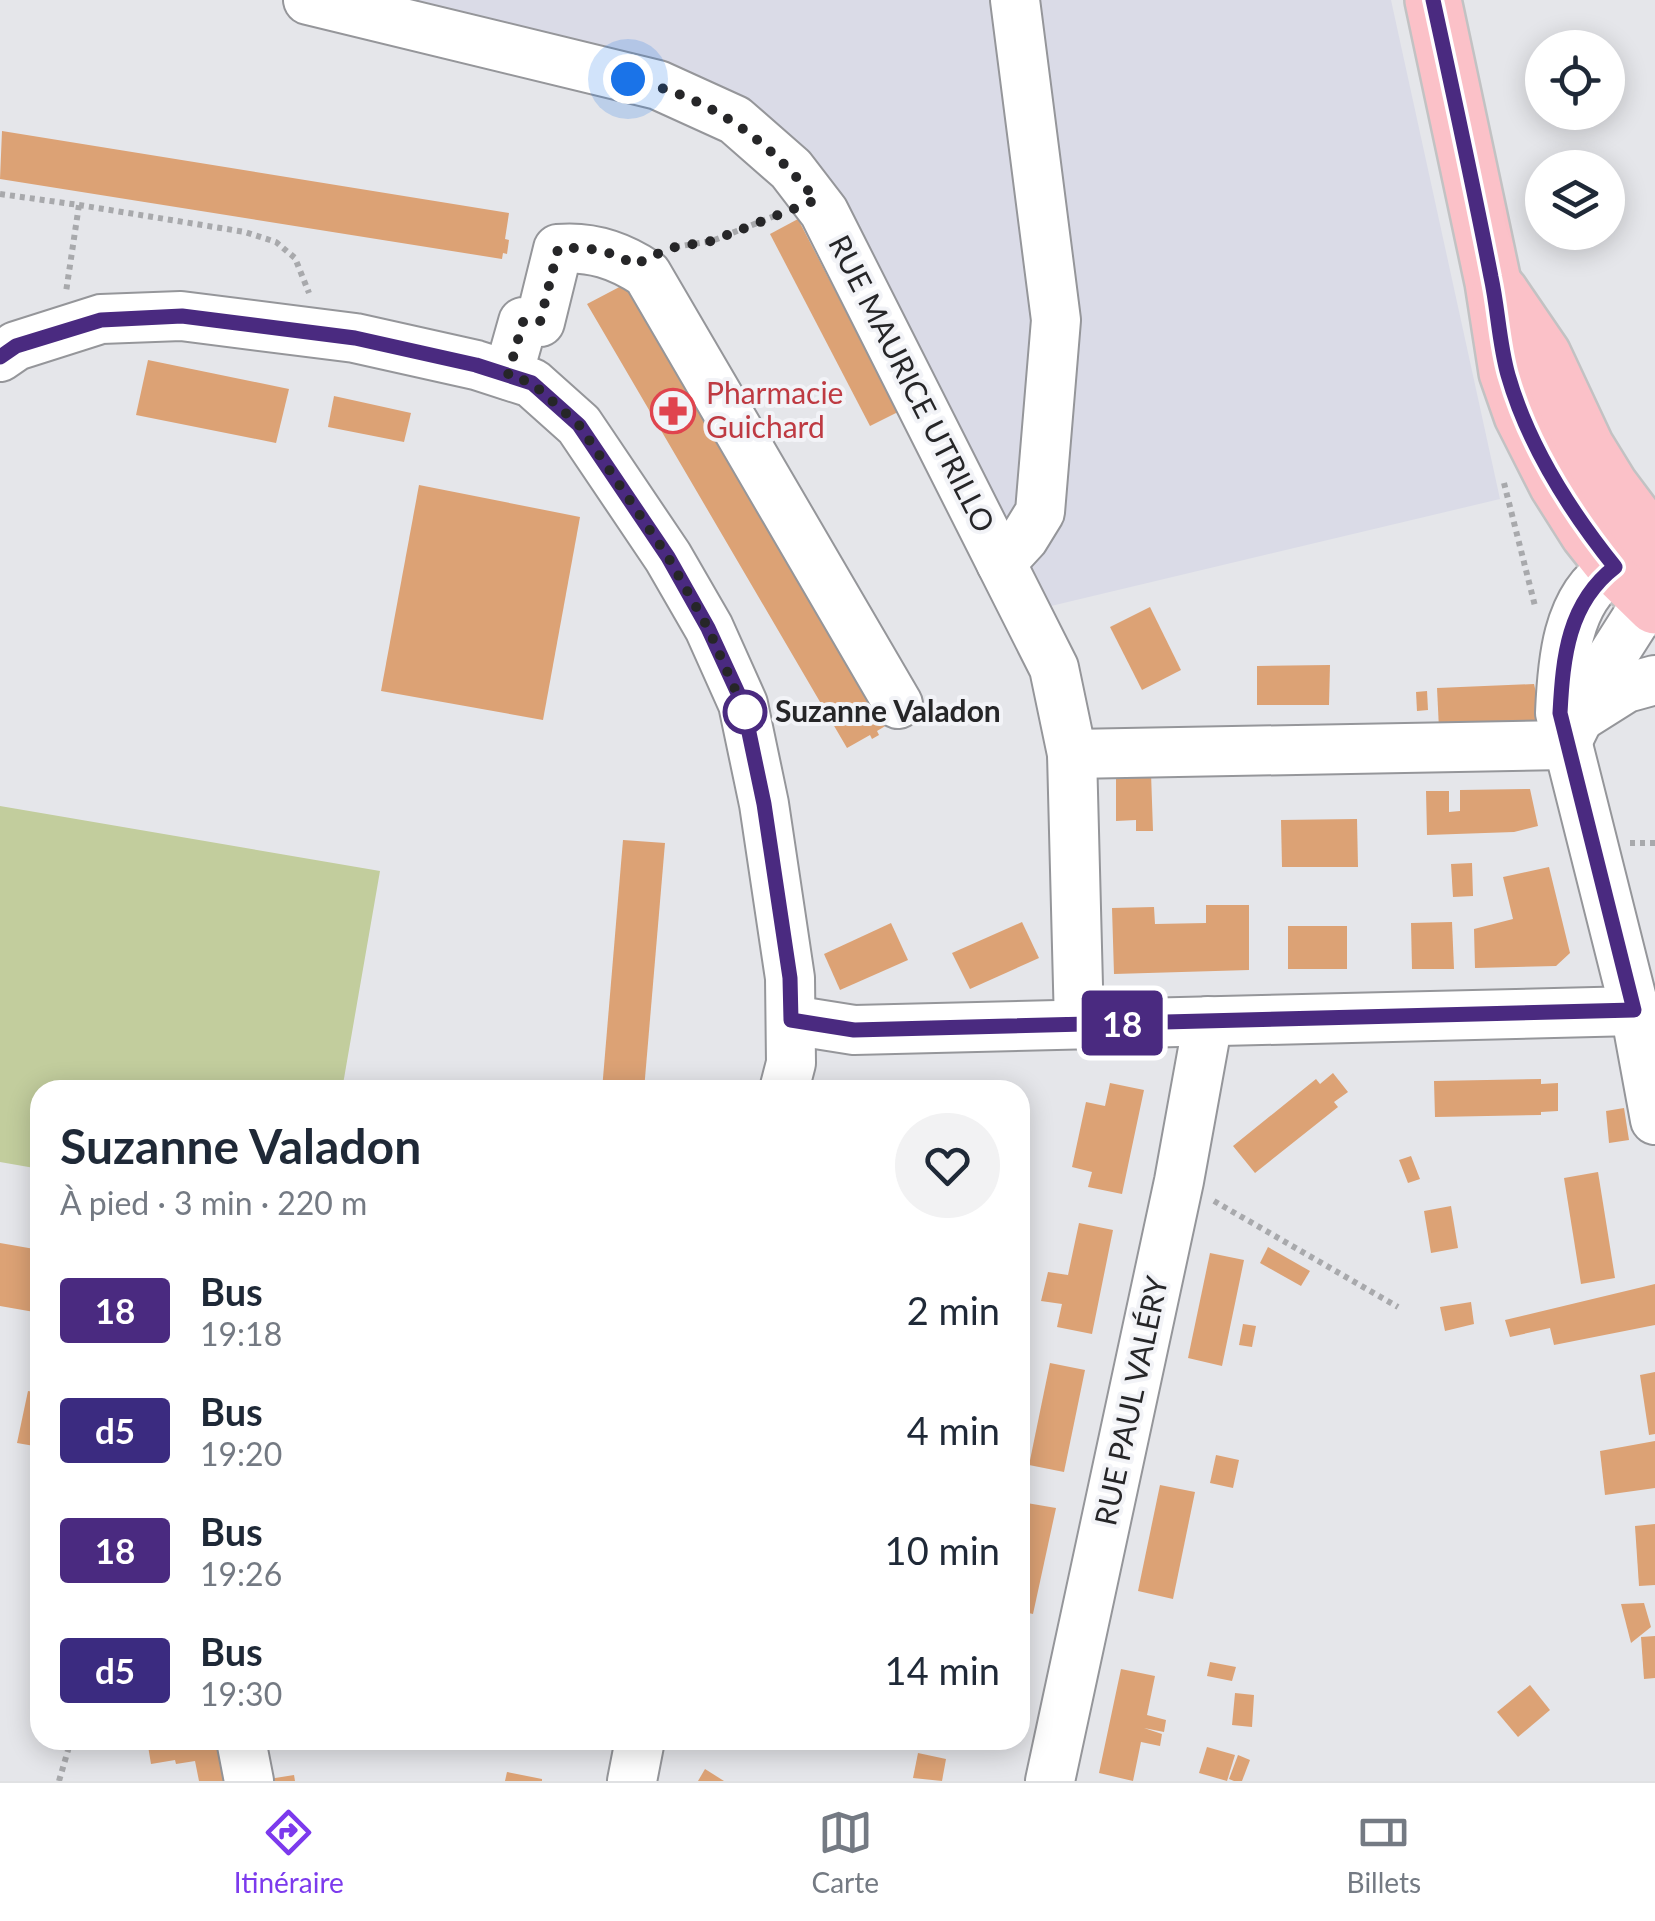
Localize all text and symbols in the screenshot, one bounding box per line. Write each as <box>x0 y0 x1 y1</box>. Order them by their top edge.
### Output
map controls <box>1525 30 1625 250</box>
button: locate <box>1525 30 1625 130</box>
your location <box>603 54 653 104</box>
button: layers <box>1525 150 1625 250</box>
street label: RUE MAURICE UTRILLO <box>822 229 1003 538</box>
place label: Pharmacie Guichard <box>706 374 843 444</box>
pharmacy icon: Pharmacie Guichard <box>650 388 696 434</box>
marker: Suzanne Valadon <box>724 691 766 733</box>
place label: Suzanne Valadon <box>775 692 1001 728</box>
line badge: 18 <box>1077 990 1167 1056</box>
text: 18 <box>1102 1002 1142 1044</box>
button: heart <box>895 1113 1000 1218</box>
text: Suzanne Valadon <box>60 1117 421 1174</box>
text: À pied · 3 min · 220 m <box>60 1183 367 1222</box>
text: Bus <box>200 1268 263 1314</box>
street label: RUE PAUL VALÉRY <box>1086 1273 1174 1528</box>
text: 2 min <box>907 1287 1000 1333</box>
text: 18 <box>95 1289 135 1331</box>
text: 19:18 <box>200 1314 282 1353</box>
text: Bus <box>200 1388 263 1434</box>
text: 4 min <box>907 1407 1000 1453</box>
text: d5 <box>95 1409 135 1451</box>
text: 19:20 <box>200 1434 282 1473</box>
text: Bus <box>200 1508 263 1554</box>
text: 10 min <box>885 1527 1000 1573</box>
text: 18 <box>95 1529 135 1571</box>
text: 19:26 <box>200 1554 282 1593</box>
text: Bus <box>200 1628 263 1674</box>
text: 14 min <box>885 1647 1000 1693</box>
text: d5 <box>95 1649 135 1691</box>
text: 19:30 <box>200 1674 282 1713</box>
tab: Itinéraire <box>234 1805 344 1899</box>
tab: Carte <box>811 1805 879 1899</box>
tab: Billets <box>1347 1805 1421 1899</box>

